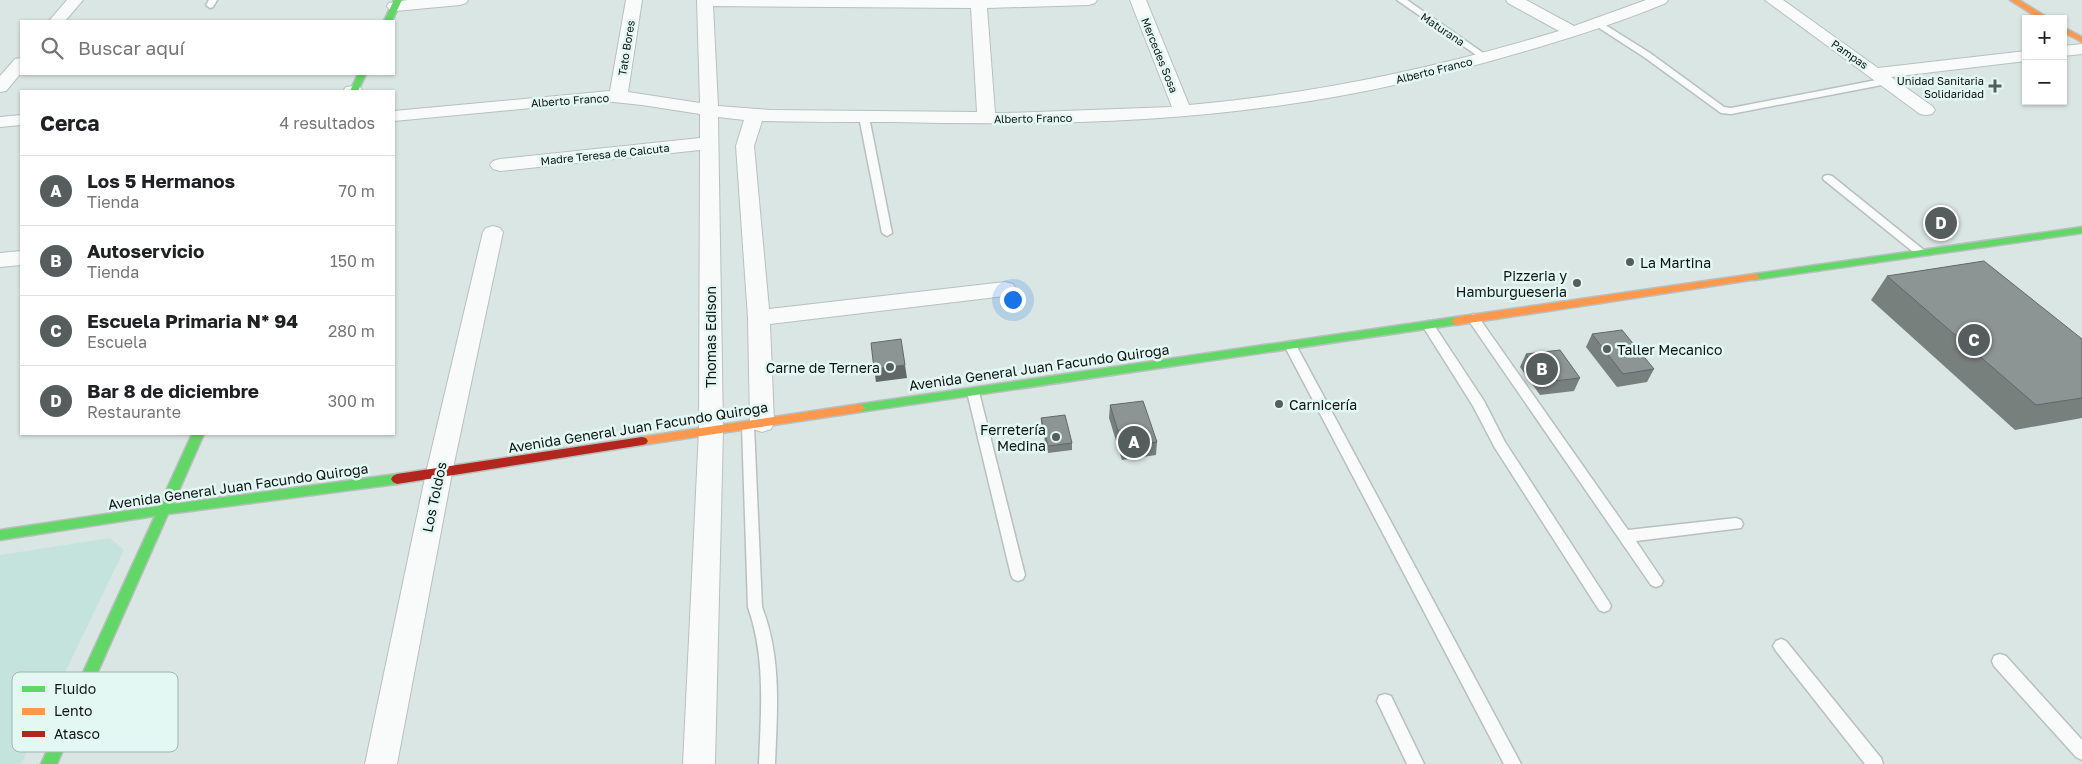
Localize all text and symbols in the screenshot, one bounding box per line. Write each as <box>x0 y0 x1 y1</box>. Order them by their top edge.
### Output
street label: Maturana <box>1419 10 1467 48</box>
map controls <box>2022 15 2067 105</box>
button: + <box>2022 15 2067 60</box>
street label: Mercedes Sosa <box>1139 16 1181 94</box>
street label: Tato Bores <box>615 19 637 77</box>
search box <box>20 20 395 75</box>
icon: search <box>38 34 66 62</box>
text: Buscar aquí <box>78 36 185 59</box>
street label: Pampas <box>1829 37 1871 71</box>
street label: Alberto Franco <box>1394 54 1474 86</box>
button: − <box>2022 60 2067 105</box>
place label: Unidad Sanitaria Solidaridad <box>1897 74 1984 100</box>
marker: Unidad Sanitaria Solidaridad <box>1988 79 2002 93</box>
street label: Alberto Franco <box>530 91 610 109</box>
text: Cerca <box>40 110 99 136</box>
street label: Alberto Franco <box>994 111 1073 125</box>
text: 4 resultados <box>280 113 375 133</box>
street label: Madre Teresa de Calcuta <box>540 141 670 167</box>
text: Los 5 Hermanos <box>87 169 235 192</box>
text: A <box>50 181 62 201</box>
text: 70 m <box>338 181 375 201</box>
text: Tienda <box>87 192 139 212</box>
pin: D <box>1925 204 1957 242</box>
text: Autoservicio <box>87 239 204 262</box>
text: B <box>50 251 62 271</box>
text: 150 m <box>330 251 375 271</box>
place label: La Martina <box>1640 254 1711 271</box>
marker: La Martina <box>1624 256 1636 268</box>
text: Tienda <box>87 262 139 282</box>
place label: Pizzeria y Hamburgueseria <box>1456 267 1567 300</box>
marker: Pizzeria y Hamburgueseria <box>1571 277 1583 289</box>
street label: Thomas Edison <box>702 286 719 388</box>
your location <box>1000 287 1026 313</box>
text: Escuela Primaria N* 94 <box>87 309 298 332</box>
text: C <box>50 321 62 341</box>
text: 280 m <box>328 321 375 341</box>
pin: C <box>1958 321 1990 359</box>
text: Escuela <box>87 332 147 352</box>
street label: Avenida General Juan Facundo Quiroga <box>908 340 1170 394</box>
place label: Taller Mecanico <box>1617 341 1722 358</box>
marker: Taller Mecanico <box>1601 343 1613 355</box>
pin: B <box>1526 350 1558 388</box>
place label: Carne de Ternera <box>766 359 880 376</box>
marker: Carne de Ternera <box>884 361 896 373</box>
text: Bar 8 de diciembre <box>87 379 259 402</box>
text: D <box>50 391 62 411</box>
text: 300 m <box>328 391 375 411</box>
place label: Carnicería <box>1289 396 1357 413</box>
street label: Avenida General Juan Facundo Quiroga <box>507 398 769 456</box>
marker: Carnicería <box>1273 398 1285 410</box>
text: Restaurante <box>87 402 181 422</box>
place label: Ferretería Medina <box>980 421 1046 454</box>
pin: A <box>1118 423 1150 461</box>
marker: Ferretería Medina <box>1050 431 1062 443</box>
street label: Avenida General Juan Facundo Quiroga <box>107 459 369 513</box>
street label: Los Toldos <box>418 460 450 534</box>
legend <box>12 672 178 752</box>
text: Fluido <box>54 680 96 697</box>
text: Lento <box>54 702 92 719</box>
text: Atasco <box>54 725 100 742</box>

